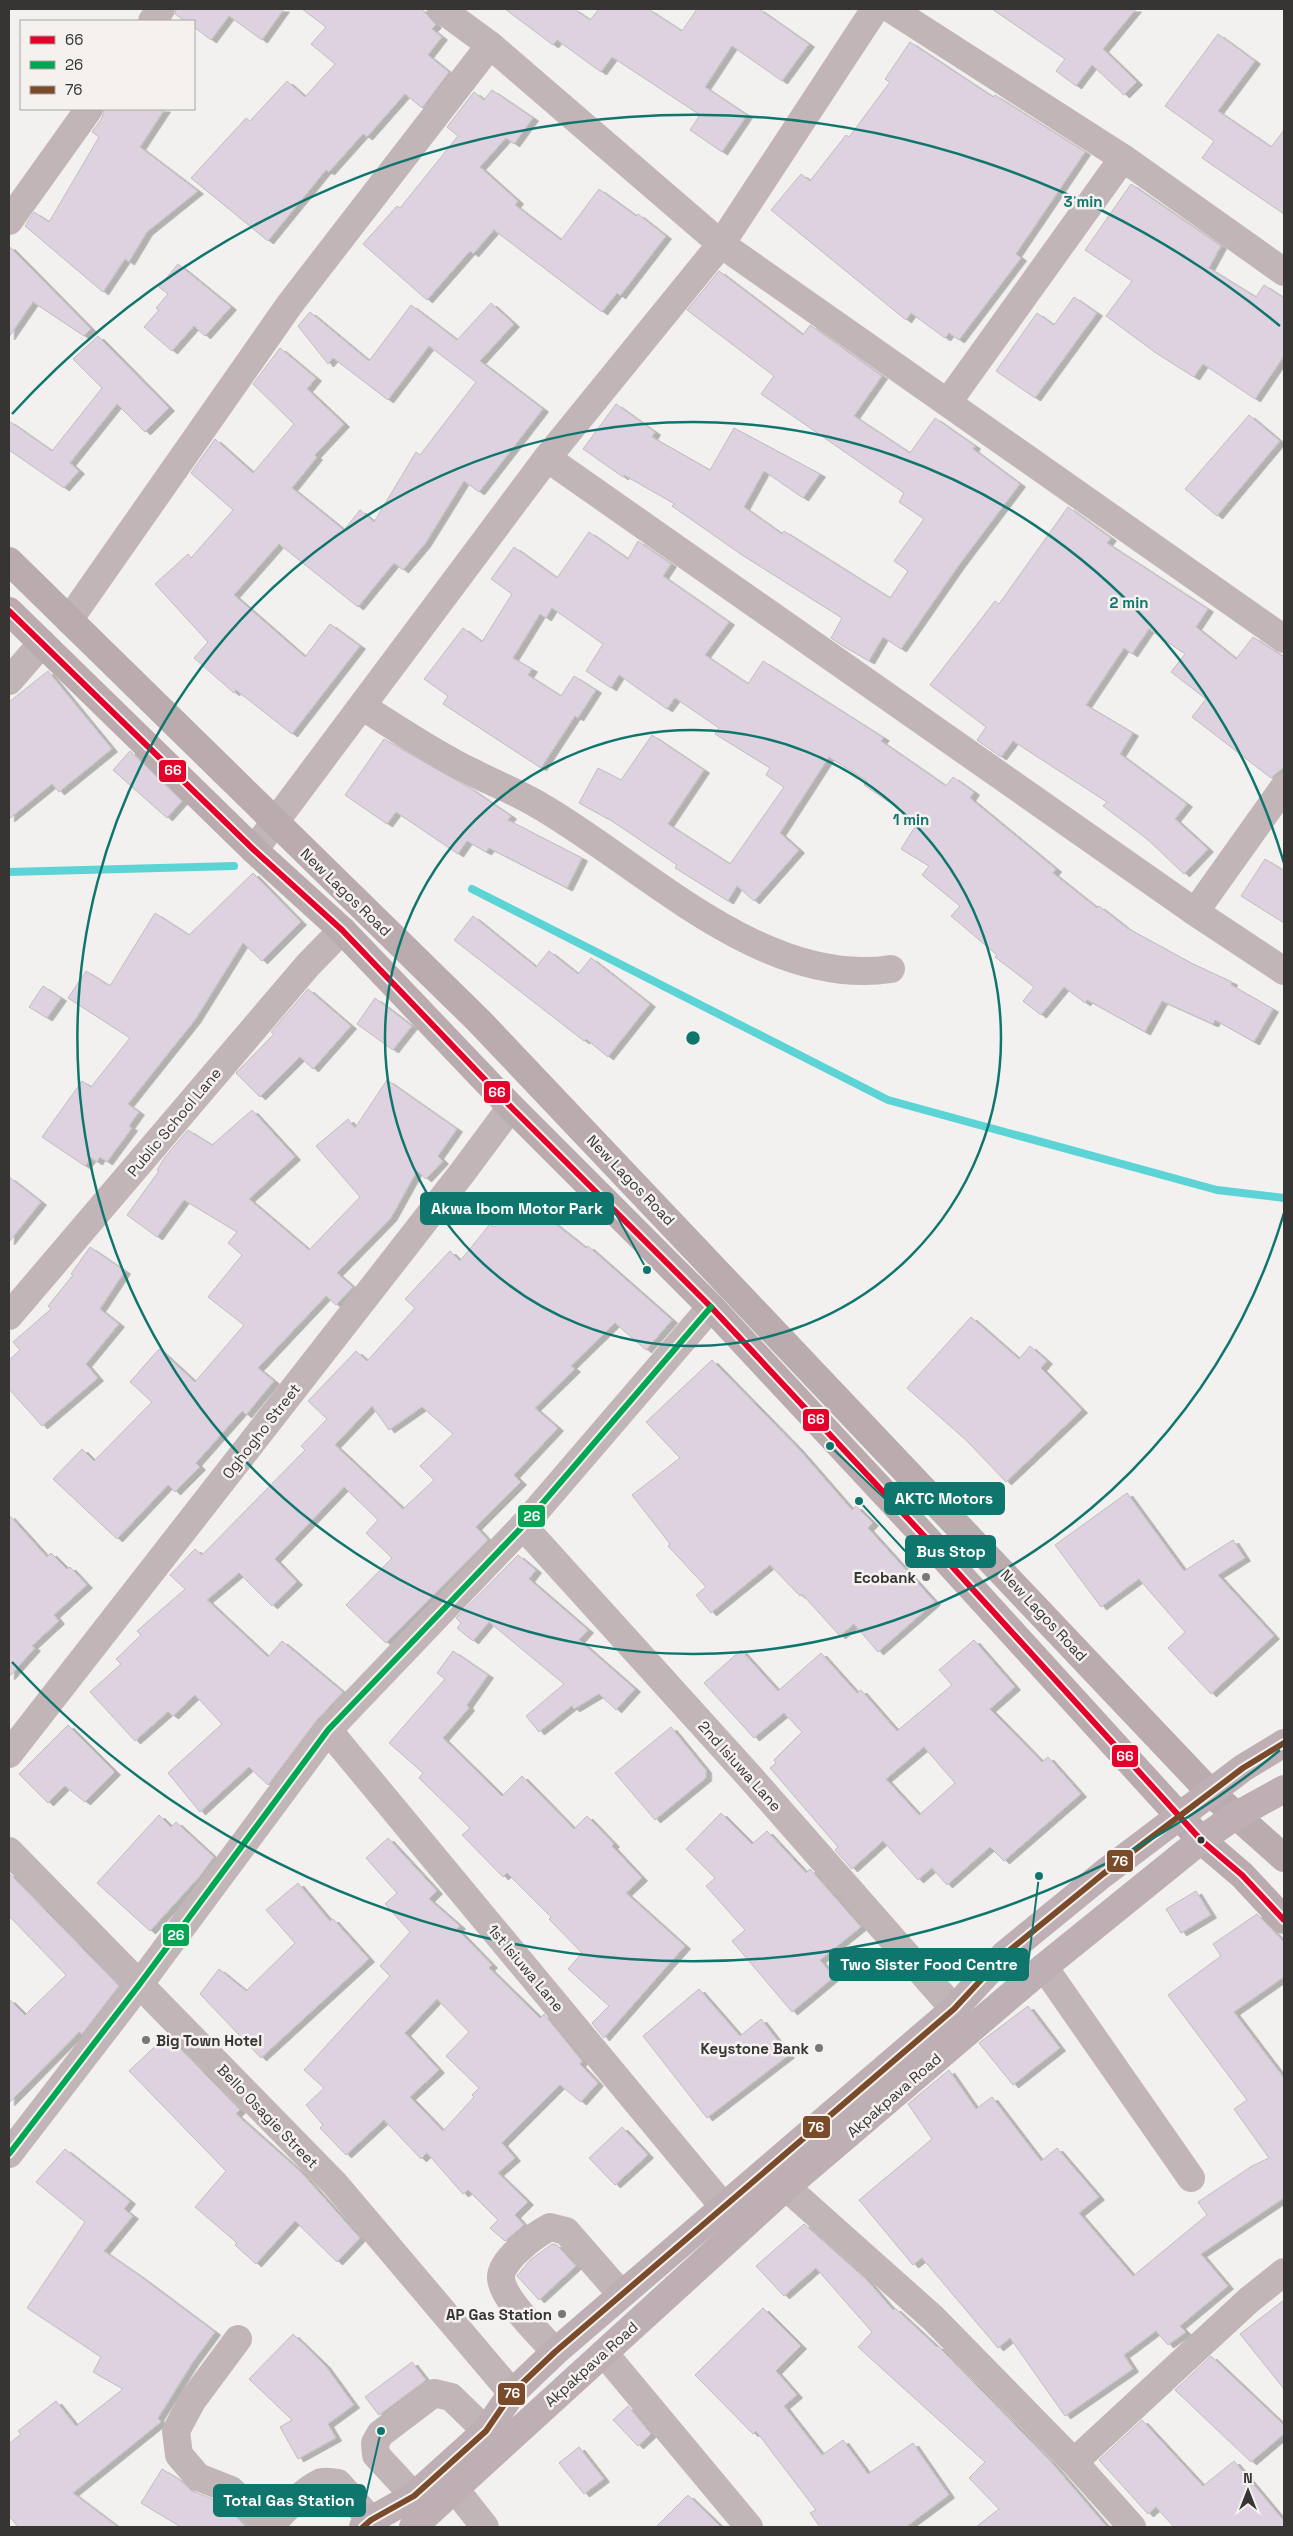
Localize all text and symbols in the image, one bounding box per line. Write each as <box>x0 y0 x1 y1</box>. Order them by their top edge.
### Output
legend <box>20 20 195 110</box>
text: 66 <box>65 30 83 49</box>
text: 26 <box>65 55 83 74</box>
text: 76 <box>65 80 83 99</box>
text: 3 min <box>1064 192 1102 211</box>
text: 2 min <box>1110 593 1148 612</box>
line badge: 66 <box>158 759 187 783</box>
text: 66 <box>164 761 182 779</box>
text: 1 min <box>893 810 929 829</box>
street label: New Lagos Road <box>297 844 395 940</box>
centre of rings <box>684 1029 702 1047</box>
street label: Public School Lane <box>123 1064 225 1180</box>
line badge: 66 <box>483 1080 511 1104</box>
text: 66 <box>488 1083 506 1101</box>
street label: New Lagos Road <box>583 1131 679 1229</box>
callout: Akwa Ibom Motor Park <box>421 1193 613 1224</box>
text: Akwa Ibom Motor Park <box>431 1198 603 1219</box>
street label: Oghogho Street <box>218 1379 304 1483</box>
line badge: 66 <box>802 1408 830 1432</box>
text: 66 <box>807 1410 825 1428</box>
callout: AKTC Motors <box>885 1483 1004 1514</box>
text: AKTC Motors <box>895 1488 993 1509</box>
line badge: 26 <box>517 1504 546 1528</box>
text: 26 <box>524 1507 541 1525</box>
callout: Bus Stop <box>906 1536 995 1567</box>
text: Bus Stop <box>916 1541 986 1562</box>
street label: New Lagos Road <box>997 1565 1091 1665</box>
place label: Ecobank <box>854 1568 917 1587</box>
marker: Ecobank <box>920 1571 932 1583</box>
street label: 2nd Isiuwa Lane <box>694 1717 786 1815</box>
line badge: 66 <box>1111 1744 1139 1768</box>
text: 66 <box>1116 1747 1134 1765</box>
unlabelled marker <box>1196 1835 1206 1845</box>
line badge: 76 <box>1106 1849 1134 1873</box>
text: 76 <box>1112 1852 1129 1870</box>
street label: 1st Isiuwa Lane <box>484 1920 568 2016</box>
line badge: 26 <box>162 1923 190 1947</box>
text: 26 <box>168 1926 185 1944</box>
callout: Two Sister Food Centre <box>830 1949 1028 1980</box>
text: Two Sister Food Centre <box>840 1954 1018 1975</box>
place label: Big Town Hotel <box>156 2031 262 2050</box>
marker: Big Town Hotel <box>140 2034 152 2046</box>
place label: Keystone Bank <box>700 2039 810 2058</box>
marker: Keystone Bank <box>813 2042 825 2054</box>
street label: Akpakpava Road <box>843 2049 945 2141</box>
street label: Bello Osagie Street <box>213 2060 323 2172</box>
line badge: 76 <box>802 2115 831 2139</box>
text: 76 <box>808 2118 825 2136</box>
place label: AP Gas Station <box>446 2305 552 2324</box>
marker: AP Gas Station <box>556 2308 568 2320</box>
street label: Akpakpava Road <box>540 2317 642 2411</box>
line badge: 76 <box>497 2382 526 2406</box>
text: 76 <box>504 2384 521 2402</box>
north arrow <box>1223 2466 1273 2516</box>
text: N <box>1243 2469 1253 2487</box>
callout: Total Gas Station <box>214 2485 365 2516</box>
text: Total Gas Station <box>223 2490 355 2511</box>

